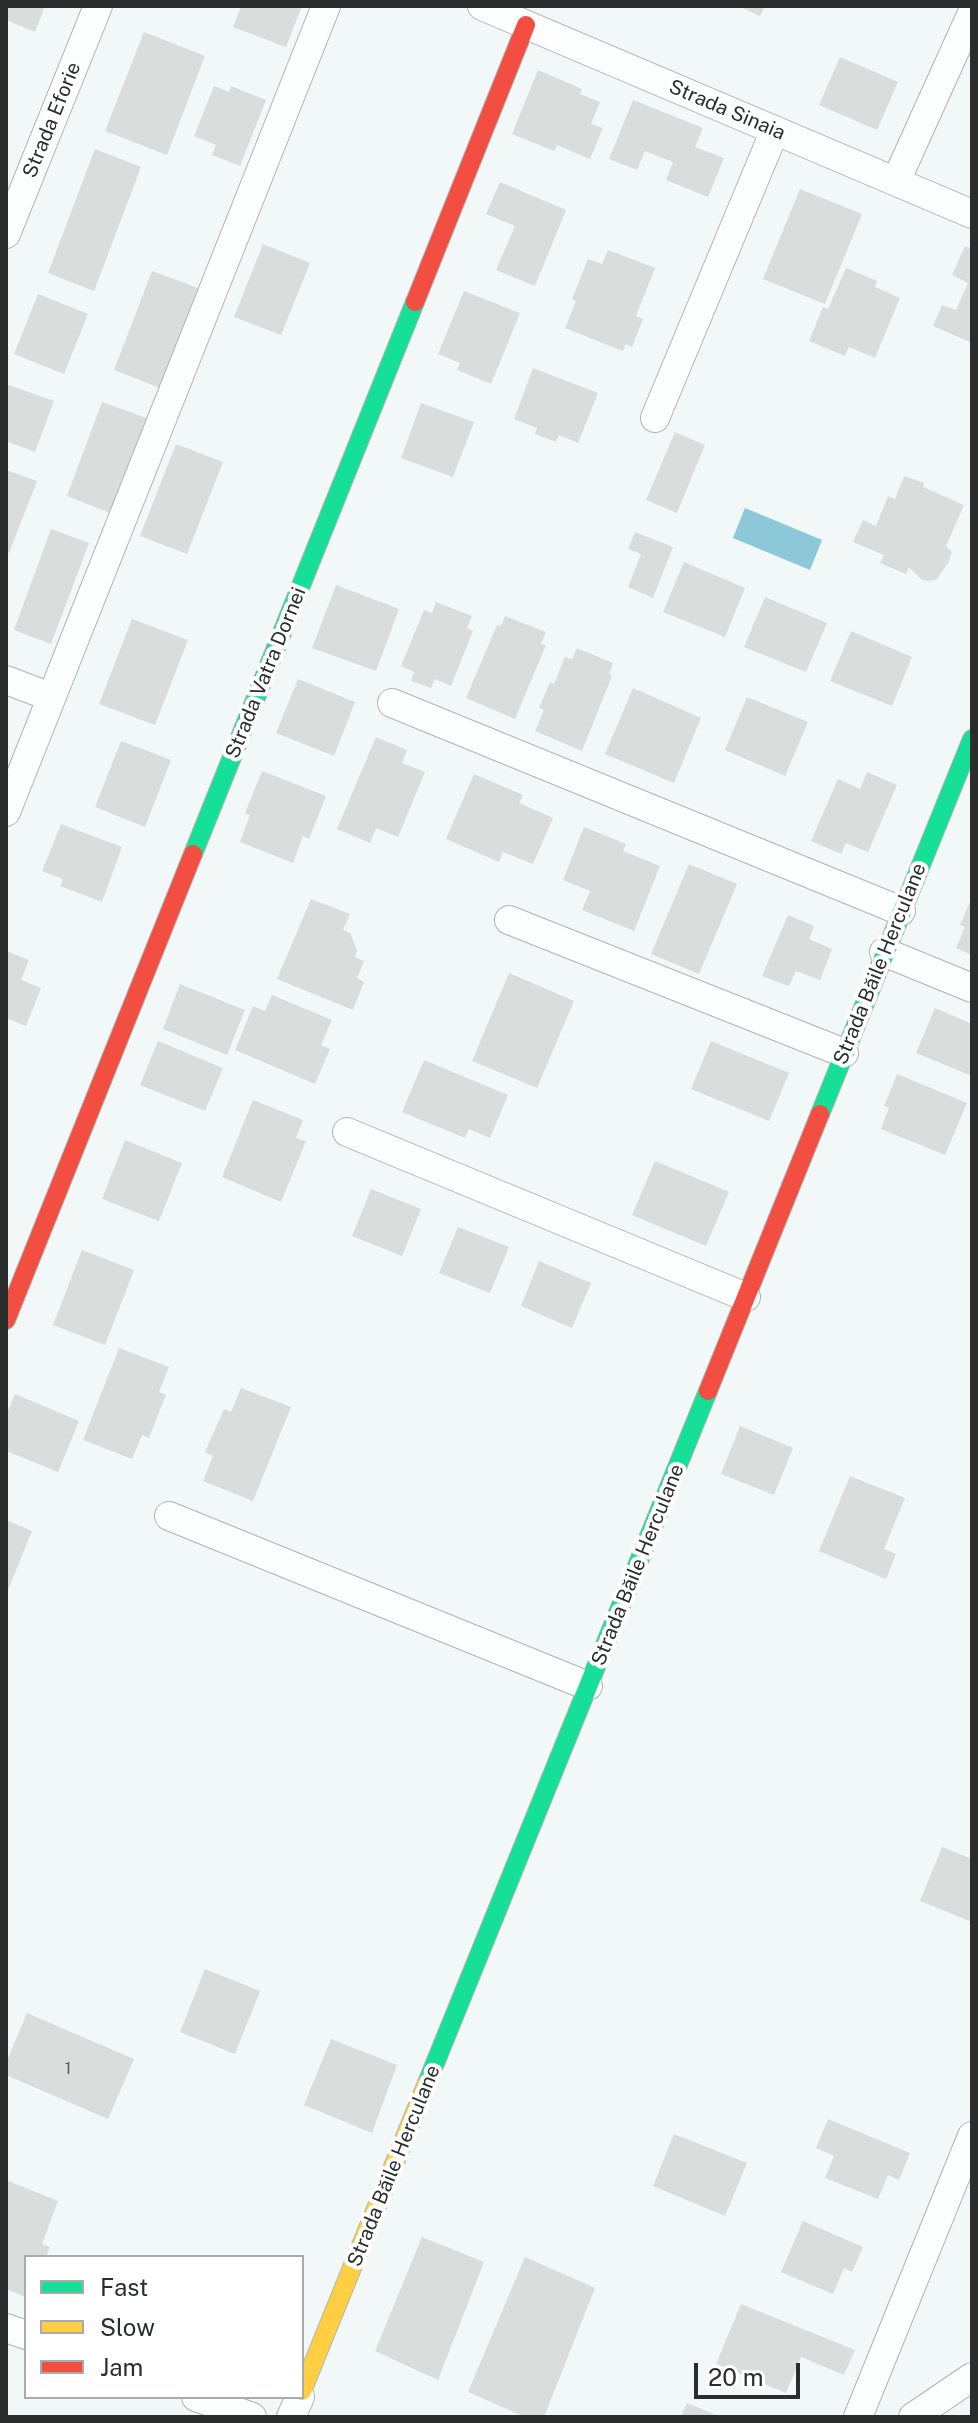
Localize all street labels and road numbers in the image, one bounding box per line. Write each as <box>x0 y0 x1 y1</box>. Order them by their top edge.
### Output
street label: Strada Eforie <box>18 59 86 181</box>
street label: Strada Sinaia <box>665 75 789 145</box>
street label: Strada Vatra Dornei <box>221 584 311 762</box>
street label: Strada Băile Herculane <box>829 860 931 1068</box>
street label: Strada Băile Herculane <box>587 1461 689 1669</box>
street label: Strada Băile Herculane <box>343 2062 445 2270</box>

